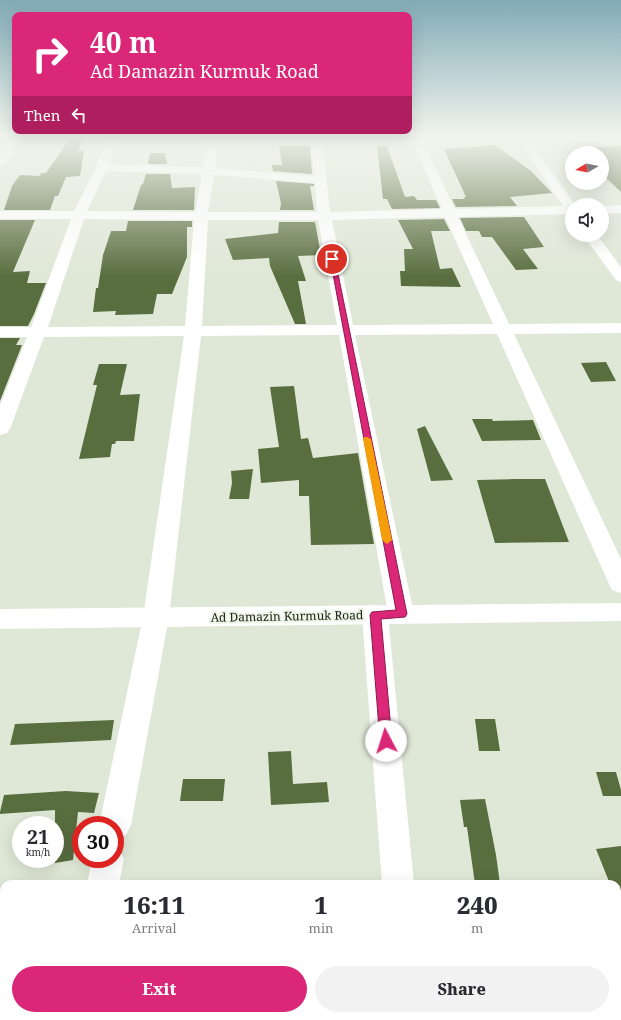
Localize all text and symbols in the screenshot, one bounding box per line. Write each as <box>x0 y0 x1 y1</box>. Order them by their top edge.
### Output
text: 40 m <box>90 23 157 61</box>
icon: right <box>24 28 76 80</box>
text: Ad Damazin Kurmuk Road <box>90 59 319 83</box>
icon: left <box>68 104 90 126</box>
text: Then <box>24 105 60 125</box>
north arrow <box>565 146 609 190</box>
map controls <box>565 146 609 242</box>
button: sound <box>565 198 609 242</box>
pin <box>315 242 349 276</box>
icon: arrive <box>321 248 343 270</box>
street label: Ad Damazin Kurmuk Road <box>211 606 364 626</box>
position arrow <box>365 720 407 762</box>
speed limit sign: 30 <box>72 816 124 868</box>
text: 21 <box>27 823 49 850</box>
text: km/h <box>26 845 50 859</box>
text: 16:11 <box>123 888 185 921</box>
text: 1 <box>314 888 328 921</box>
text: 240 <box>457 888 498 921</box>
text: Arrival <box>132 919 177 937</box>
text: min <box>309 919 333 937</box>
text: m <box>471 919 483 937</box>
button: Exit <box>12 966 307 1012</box>
button: Share <box>315 966 609 1012</box>

